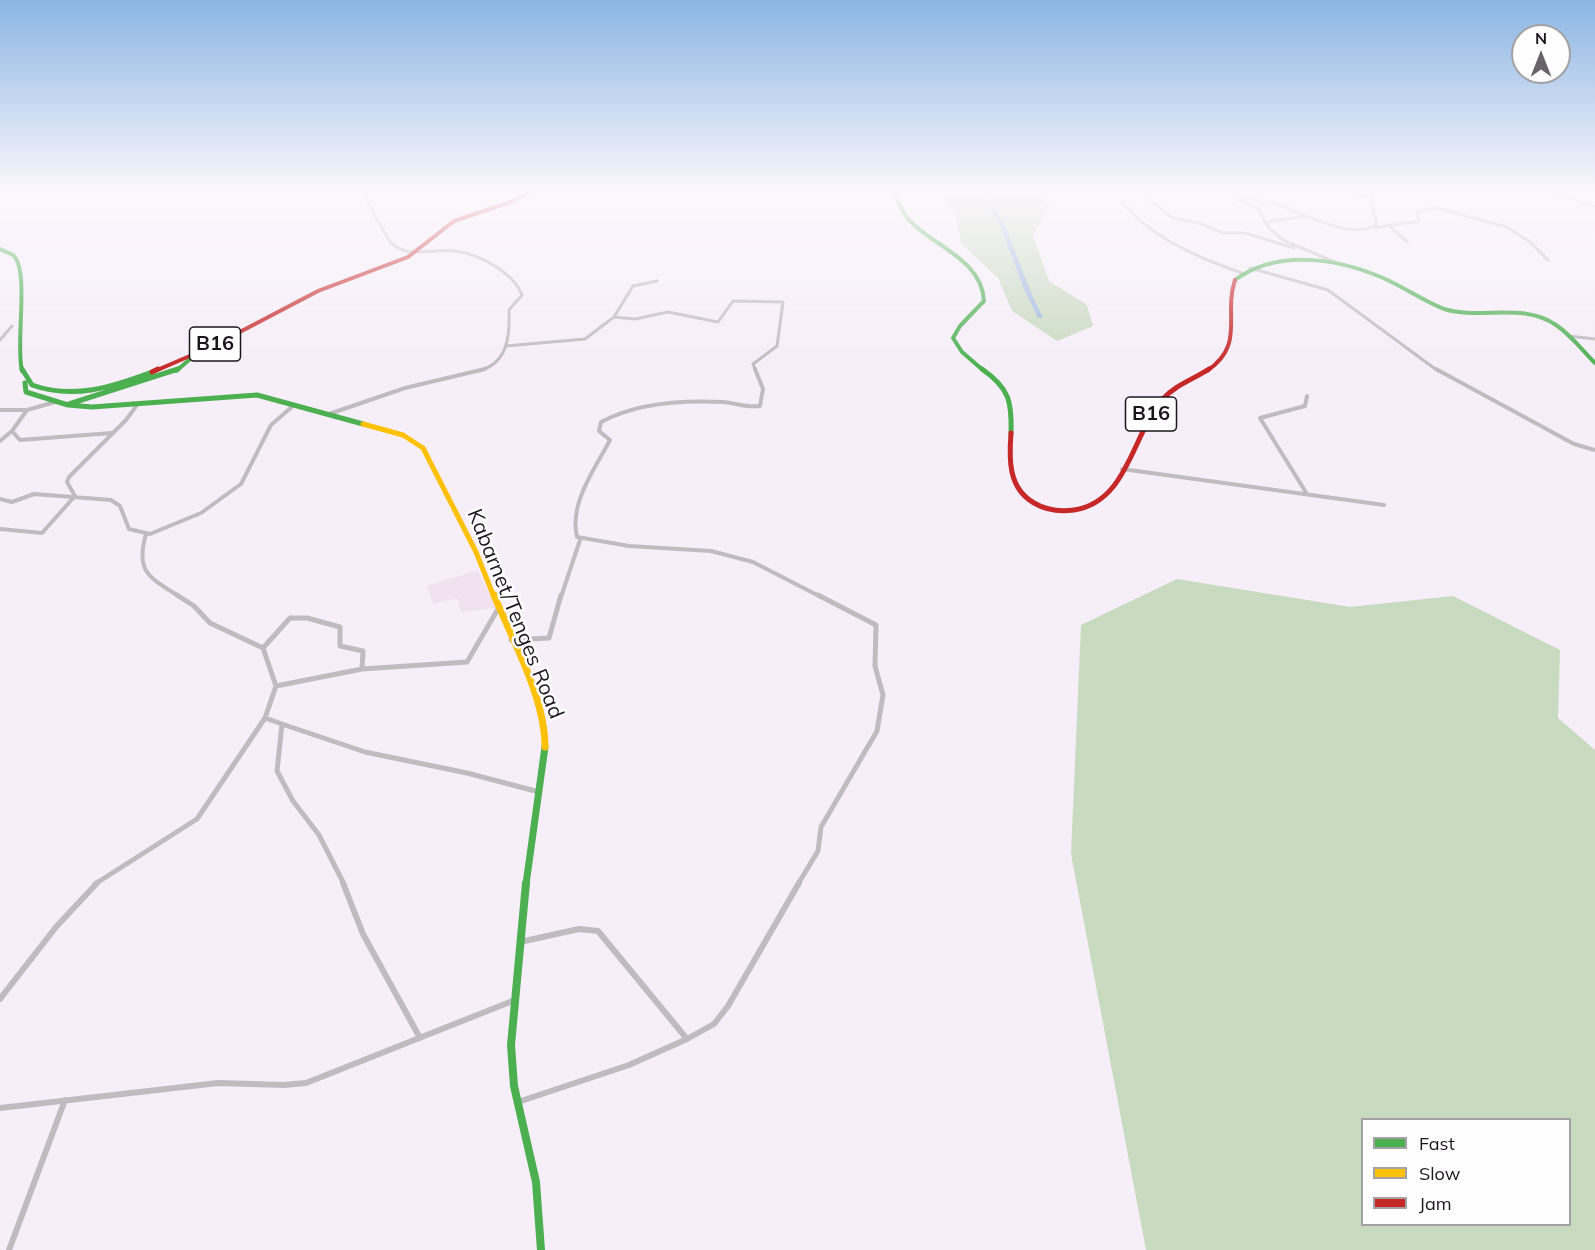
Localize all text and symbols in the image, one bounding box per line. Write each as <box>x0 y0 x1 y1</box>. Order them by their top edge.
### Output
north arrow <box>1511 24 1571 84</box>
text: N <box>1535 28 1547 48</box>
road number: B16 <box>190 327 240 361</box>
road number: B16 <box>1126 397 1176 431</box>
street label: Kabarnet/Tenges Road <box>461 505 569 723</box>
legend <box>1361 1118 1571 1226</box>
text: Fast <box>1419 1132 1455 1155</box>
text: Slow <box>1419 1162 1460 1185</box>
text: Jam <box>1419 1192 1452 1215</box>

